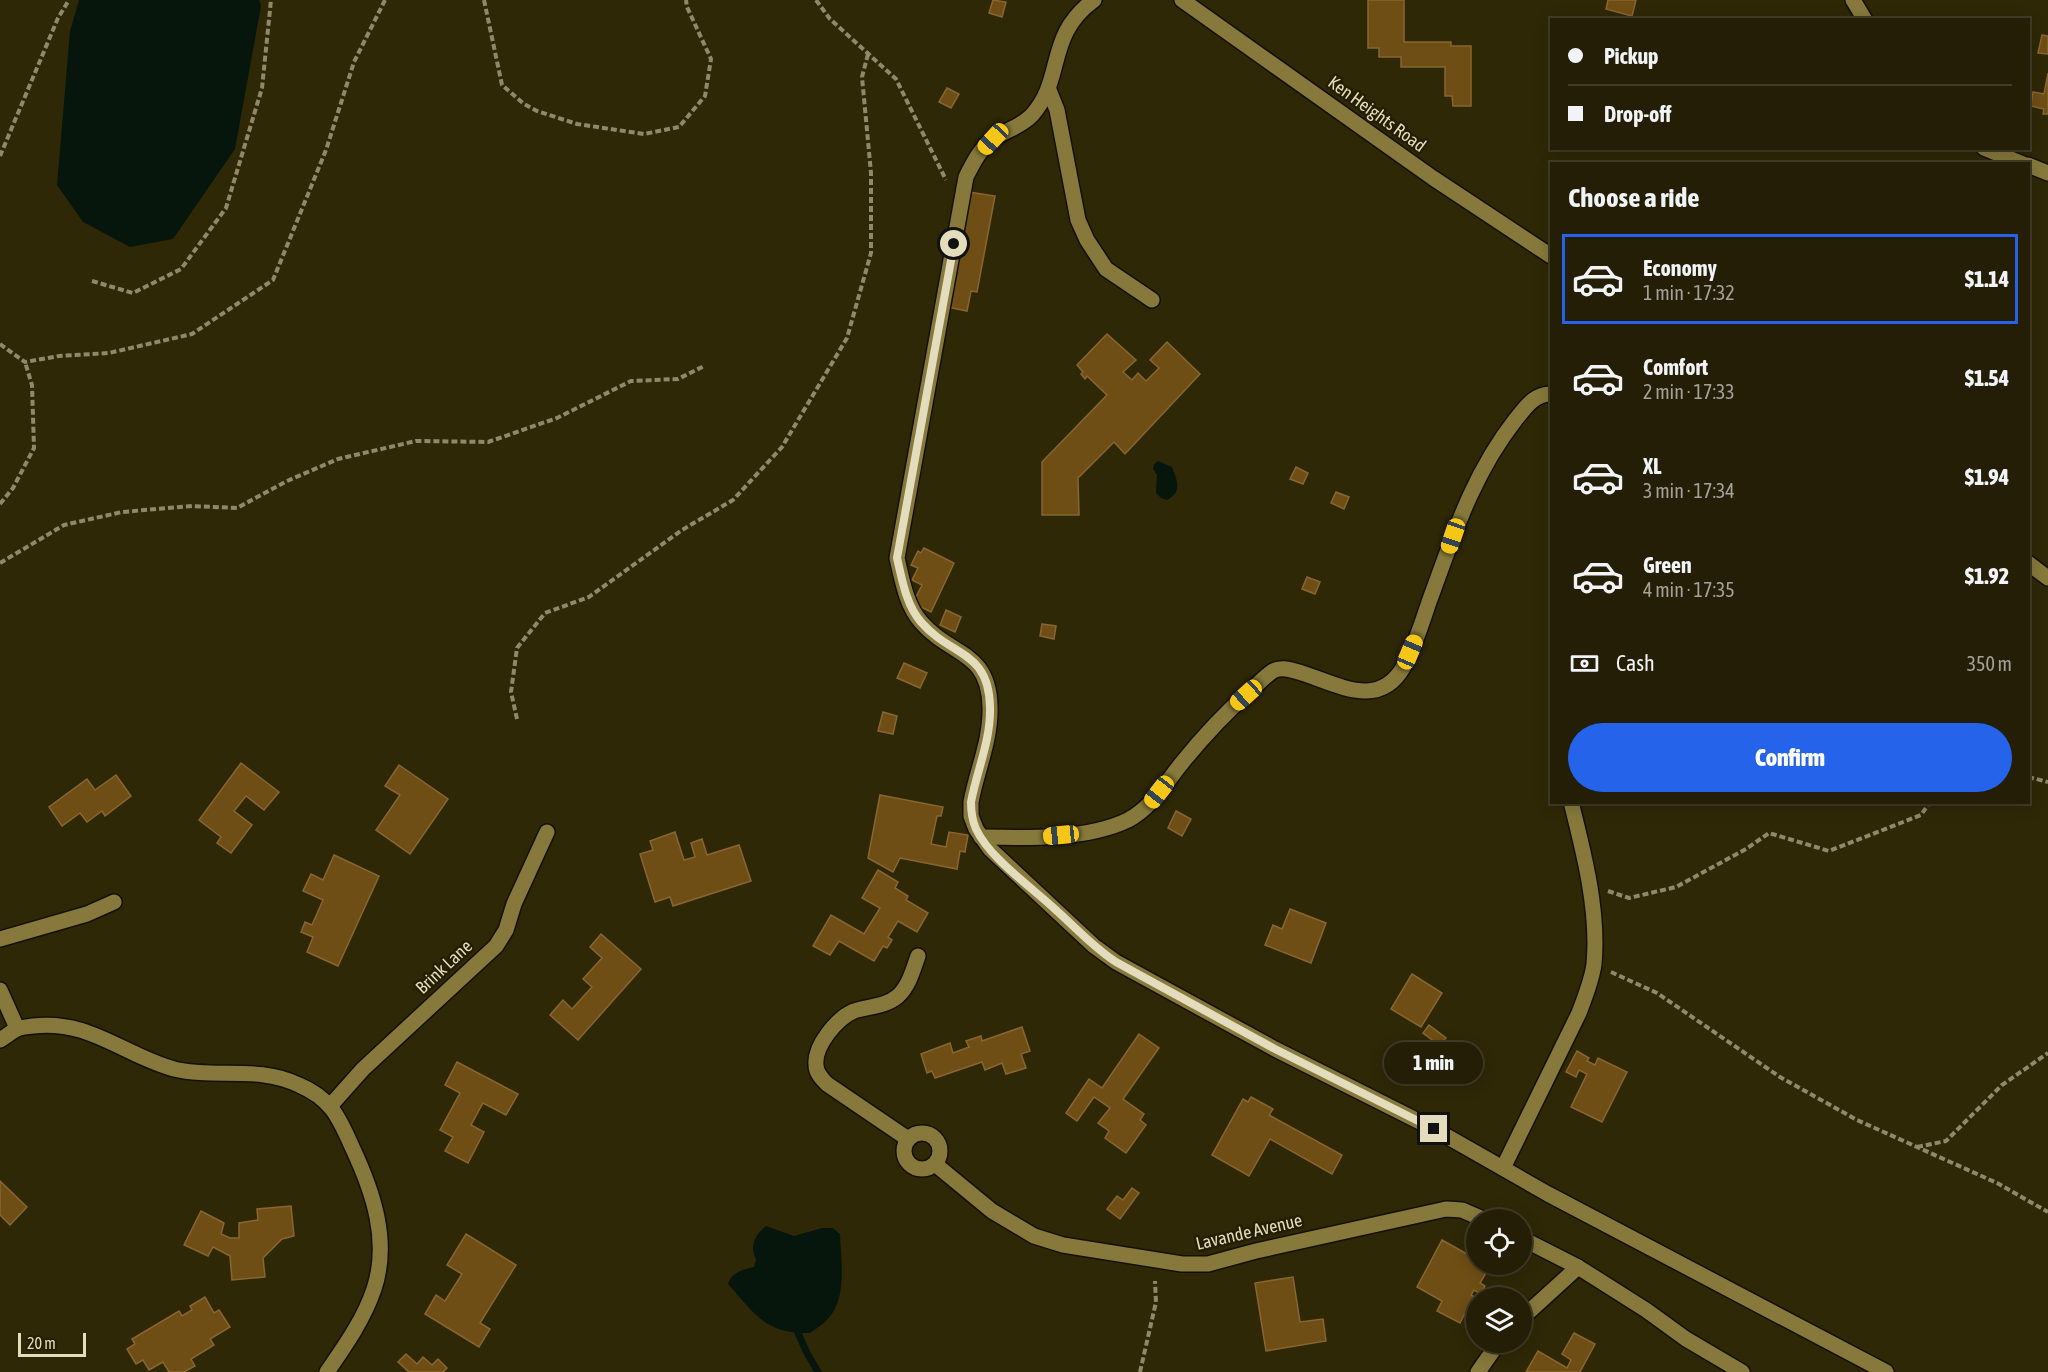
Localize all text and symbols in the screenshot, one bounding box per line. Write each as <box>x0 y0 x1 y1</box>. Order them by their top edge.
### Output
text: Pickup <box>1604 43 1659 69</box>
street label: Ken Heights Road <box>1324 71 1430 156</box>
text: Drop-off <box>1604 101 1671 127</box>
car <box>974 120 1012 158</box>
text: Choose a ride <box>1568 182 1700 213</box>
route start <box>940 230 967 257</box>
icon: car <box>1571 252 1625 306</box>
text: Economy <box>1643 255 1717 281</box>
text: $1.14 <box>1965 266 2009 292</box>
text: 1 min · 17:32 <box>1643 281 1735 304</box>
icon: car <box>1571 351 1625 405</box>
text: Comfort <box>1643 354 1708 380</box>
text: $1.54 <box>1965 365 2009 391</box>
text: 2 min · 17:33 <box>1643 380 1735 403</box>
icon: car <box>1571 450 1625 504</box>
text: XL <box>1643 453 1661 479</box>
text: $1.94 <box>1965 464 2009 490</box>
text: 3 min · 17:34 <box>1643 479 1735 502</box>
car <box>1439 516 1467 556</box>
icon: car <box>1571 549 1625 603</box>
text: Green <box>1643 552 1692 578</box>
text: $1.92 <box>1965 563 2009 589</box>
text: 4 min · 17:35 <box>1643 578 1735 601</box>
car <box>1395 632 1425 672</box>
icon: cash <box>1568 647 1601 680</box>
text: Cash <box>1616 650 1655 676</box>
text: 350 m <box>1967 652 2012 675</box>
car <box>1227 676 1265 714</box>
button: Confirm <box>1568 723 2012 792</box>
car <box>1141 772 1177 812</box>
car <box>1042 824 1080 846</box>
street label: Brink Lane <box>411 935 476 998</box>
callout: 1 min <box>1384 1042 1484 1084</box>
text: 1 min <box>1413 1051 1454 1074</box>
route end <box>1420 1115 1447 1142</box>
street label: Lavande Avenue <box>1194 1209 1304 1254</box>
map controls <box>1466 1209 1532 1353</box>
button: locate <box>1466 1209 1532 1275</box>
button: layers <box>1466 1287 1532 1353</box>
scale bar <box>18 1330 86 1358</box>
text: 20 m <box>27 1334 56 1352</box>

